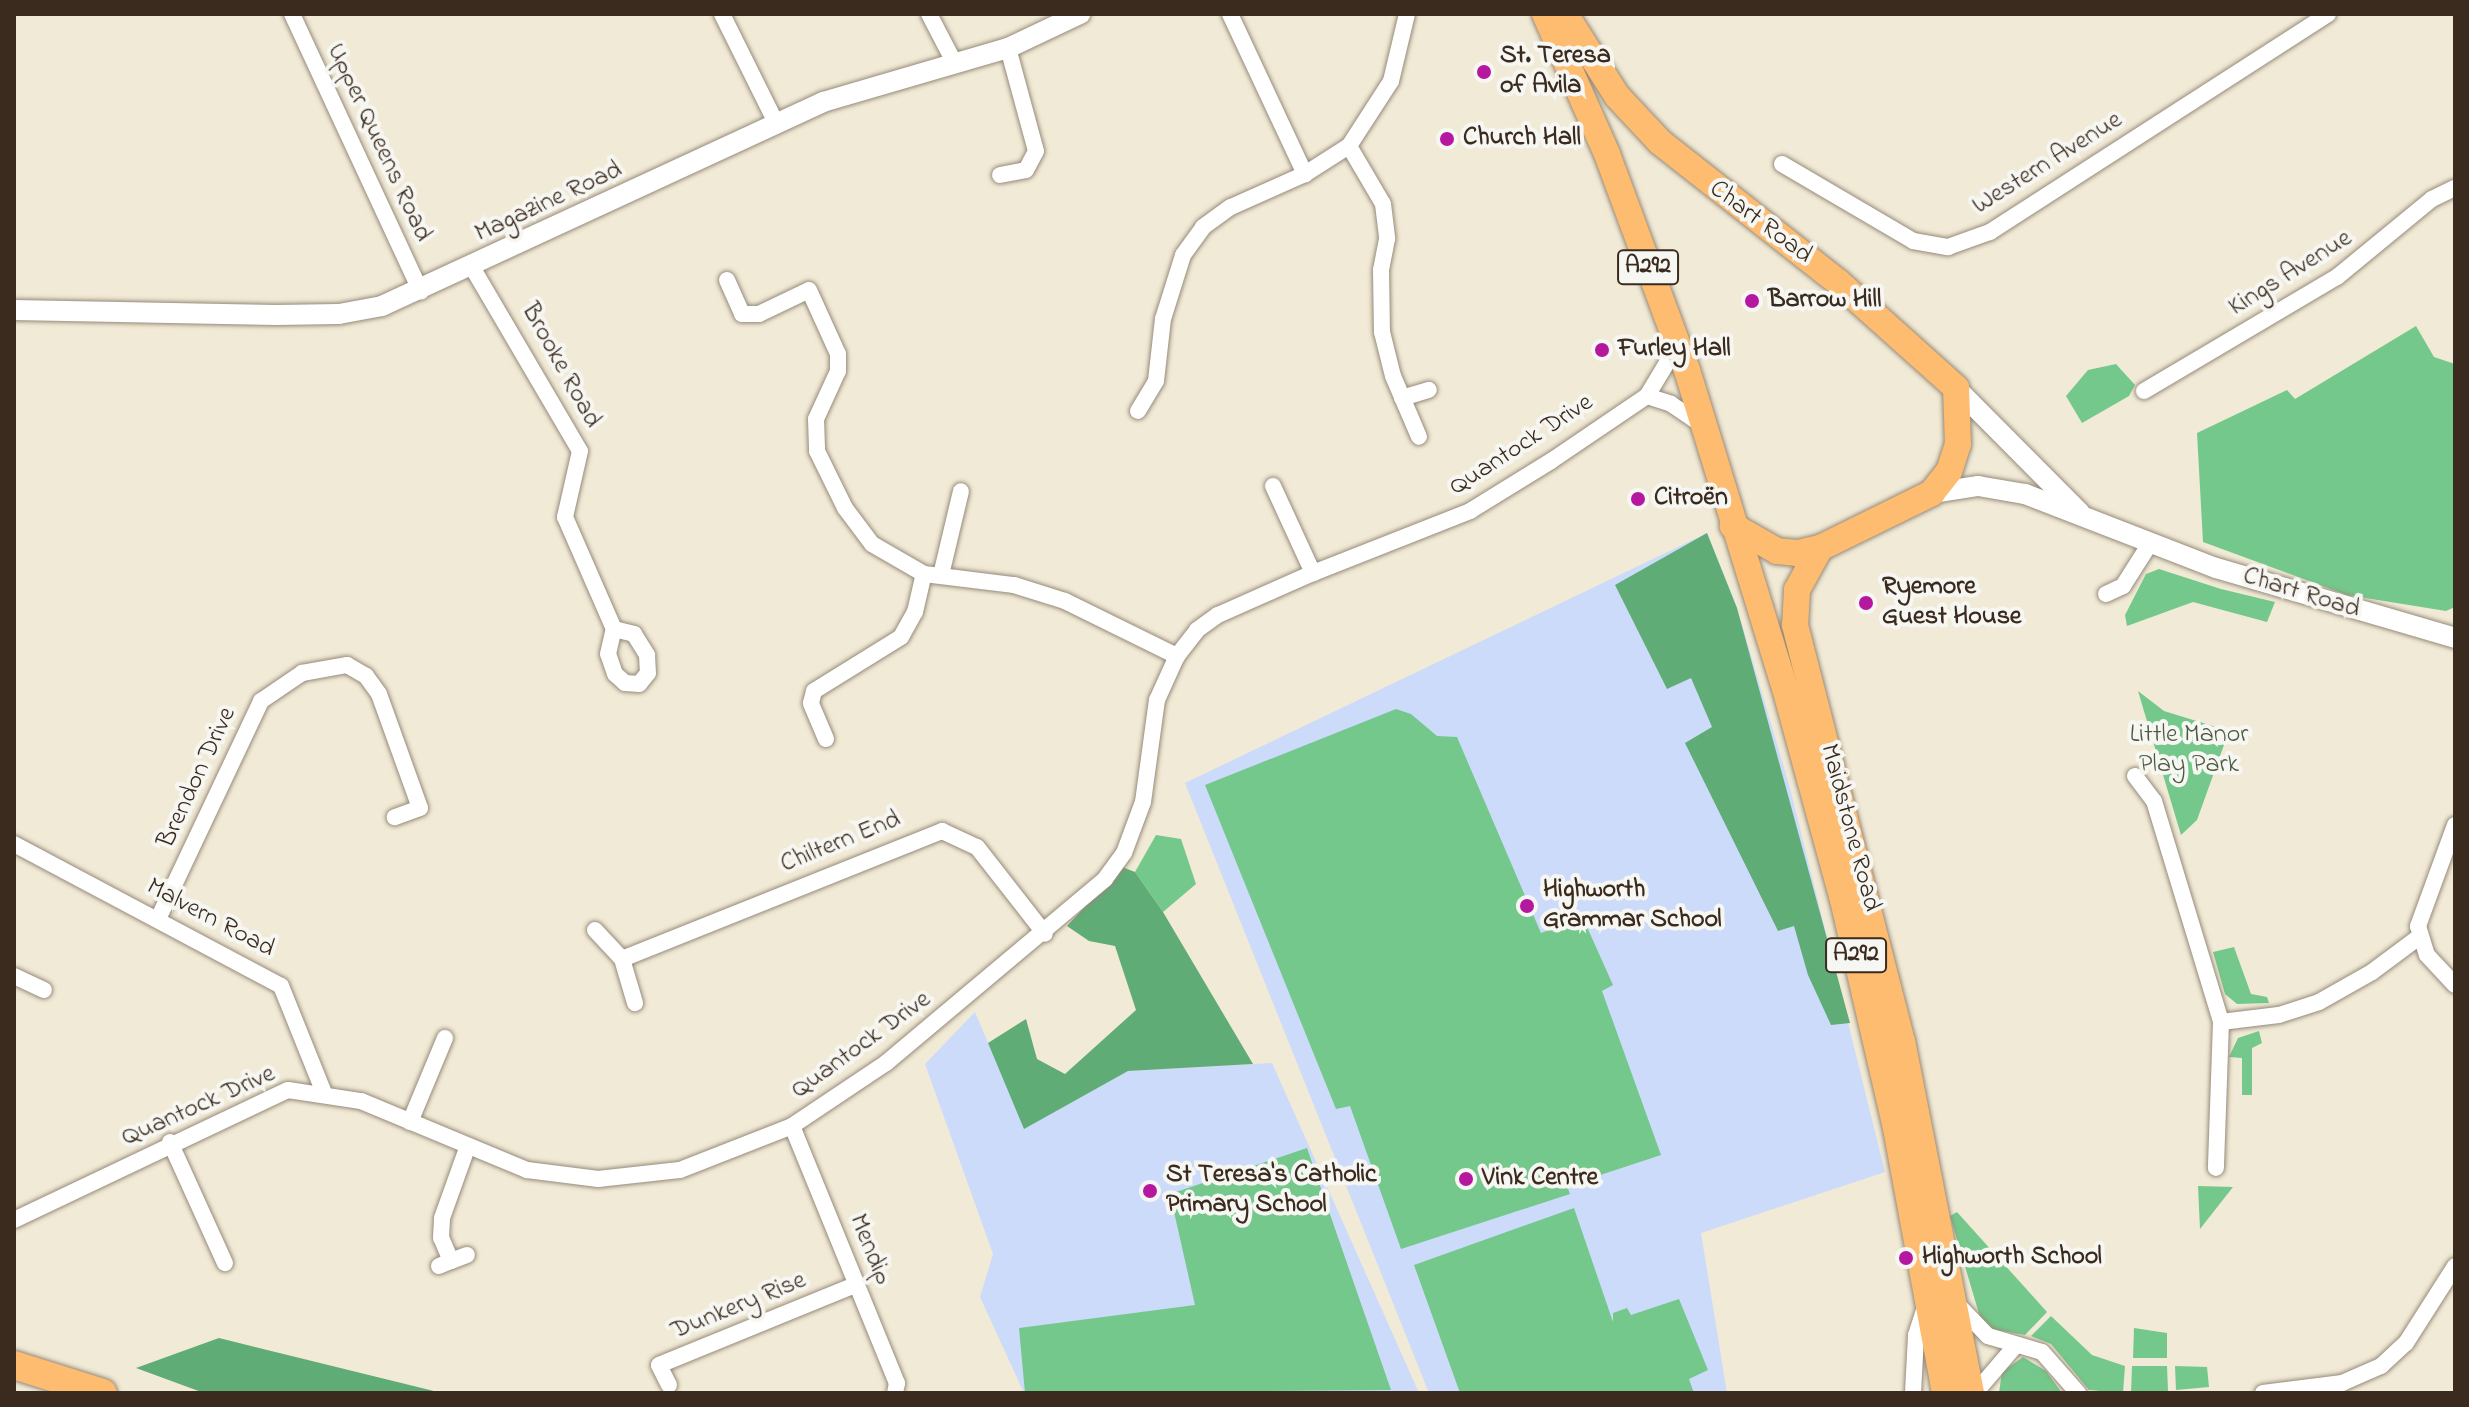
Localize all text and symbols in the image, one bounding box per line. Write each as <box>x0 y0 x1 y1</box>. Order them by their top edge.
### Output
street label: Upper Queens Road <box>318 39 438 247</box>
place label: St. Teresa of Avila <box>1500 41 1611 102</box>
marker: St. Teresa of Avila <box>1475 63 1493 81</box>
street label: Western Avenue <box>1967 106 2129 222</box>
place label: Church Hall <box>1463 123 1581 155</box>
marker: Church Hall <box>1438 130 1456 148</box>
street label: Magazine Road <box>471 155 627 251</box>
street label: Chart Road <box>1702 174 1818 272</box>
street label: Kings Avenue <box>2224 224 2358 324</box>
road number: A292 <box>1616 247 1680 287</box>
place label: Barrow Hill <box>1768 285 1881 317</box>
marker: Barrow Hill <box>1743 292 1761 310</box>
street label: Brooke Road <box>513 298 607 434</box>
place label: Furley Hall <box>1618 334 1731 366</box>
marker: Furley Hall <box>1593 341 1611 359</box>
street label: Quantock Drive <box>1445 388 1599 504</box>
place label: Citroën <box>1654 483 1728 515</box>
marker: Citroën <box>1629 490 1647 508</box>
street label: Chart Road <box>2239 561 2363 627</box>
place label: Ryemore Guest House <box>1882 572 2022 634</box>
marker: Ryemore Guest House <box>1857 594 1875 612</box>
street label: Brendon Drive <box>152 703 244 853</box>
park label: Little Manor Play Park <box>2130 720 2248 782</box>
street label: Maidstone Road <box>1812 741 1886 915</box>
street label: Chiltern End <box>776 805 906 881</box>
street label: Malvern Road <box>141 872 279 966</box>
place label: Highworth Grammar School <box>1543 875 1722 936</box>
marker: Highworth Grammar School <box>1518 897 1536 915</box>
road number: A292 <box>1824 935 1888 975</box>
street label: Quantock Drive <box>786 985 938 1107</box>
street label: Quantock Drive <box>118 1059 280 1155</box>
place label: St Teresa's Catholic Primary School <box>1166 1160 1377 1222</box>
place label: Vink Centre <box>1482 1163 1598 1195</box>
marker: Vink Centre <box>1457 1170 1475 1188</box>
marker: St Teresa's Catholic Primary School <box>1141 1182 1159 1200</box>
street label: Mendip <box>841 1210 897 1290</box>
place label: Highworth School <box>1922 1242 2102 1274</box>
marker: Highworth School <box>1897 1249 1915 1267</box>
street label: Dunkery Rise <box>667 1266 811 1348</box>

